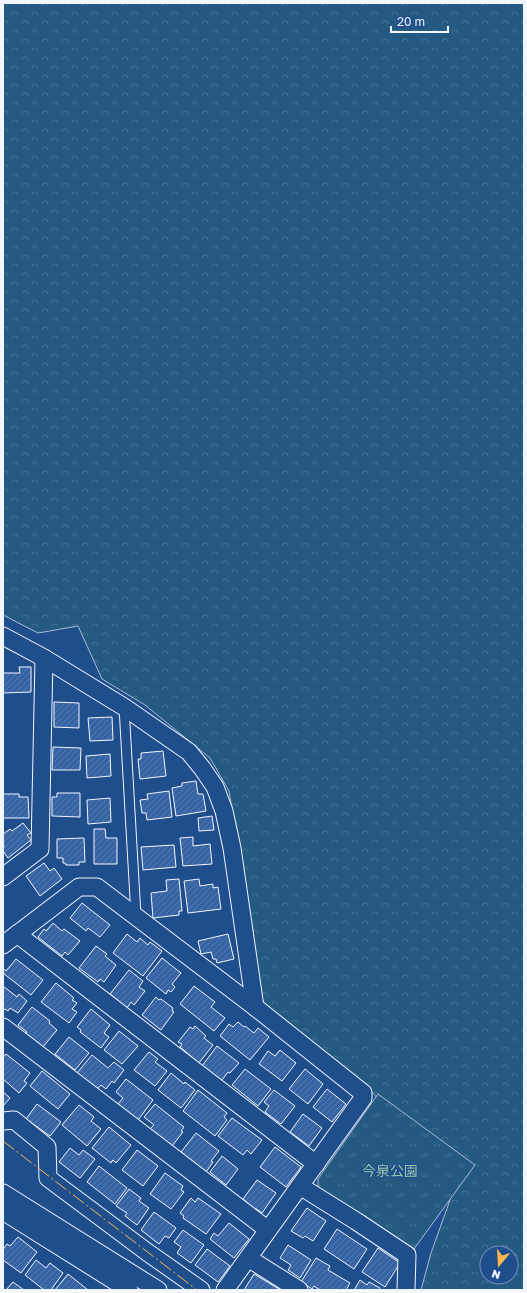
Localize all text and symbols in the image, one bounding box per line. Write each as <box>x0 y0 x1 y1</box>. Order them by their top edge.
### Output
scale bar <box>391 8 448 34</box>
text: 20 m <box>397 14 425 29</box>
park label: 今泉公園 <box>362 1162 418 1179</box>
north arrow <box>479 1245 519 1285</box>
text: N <box>490 1268 502 1282</box>

